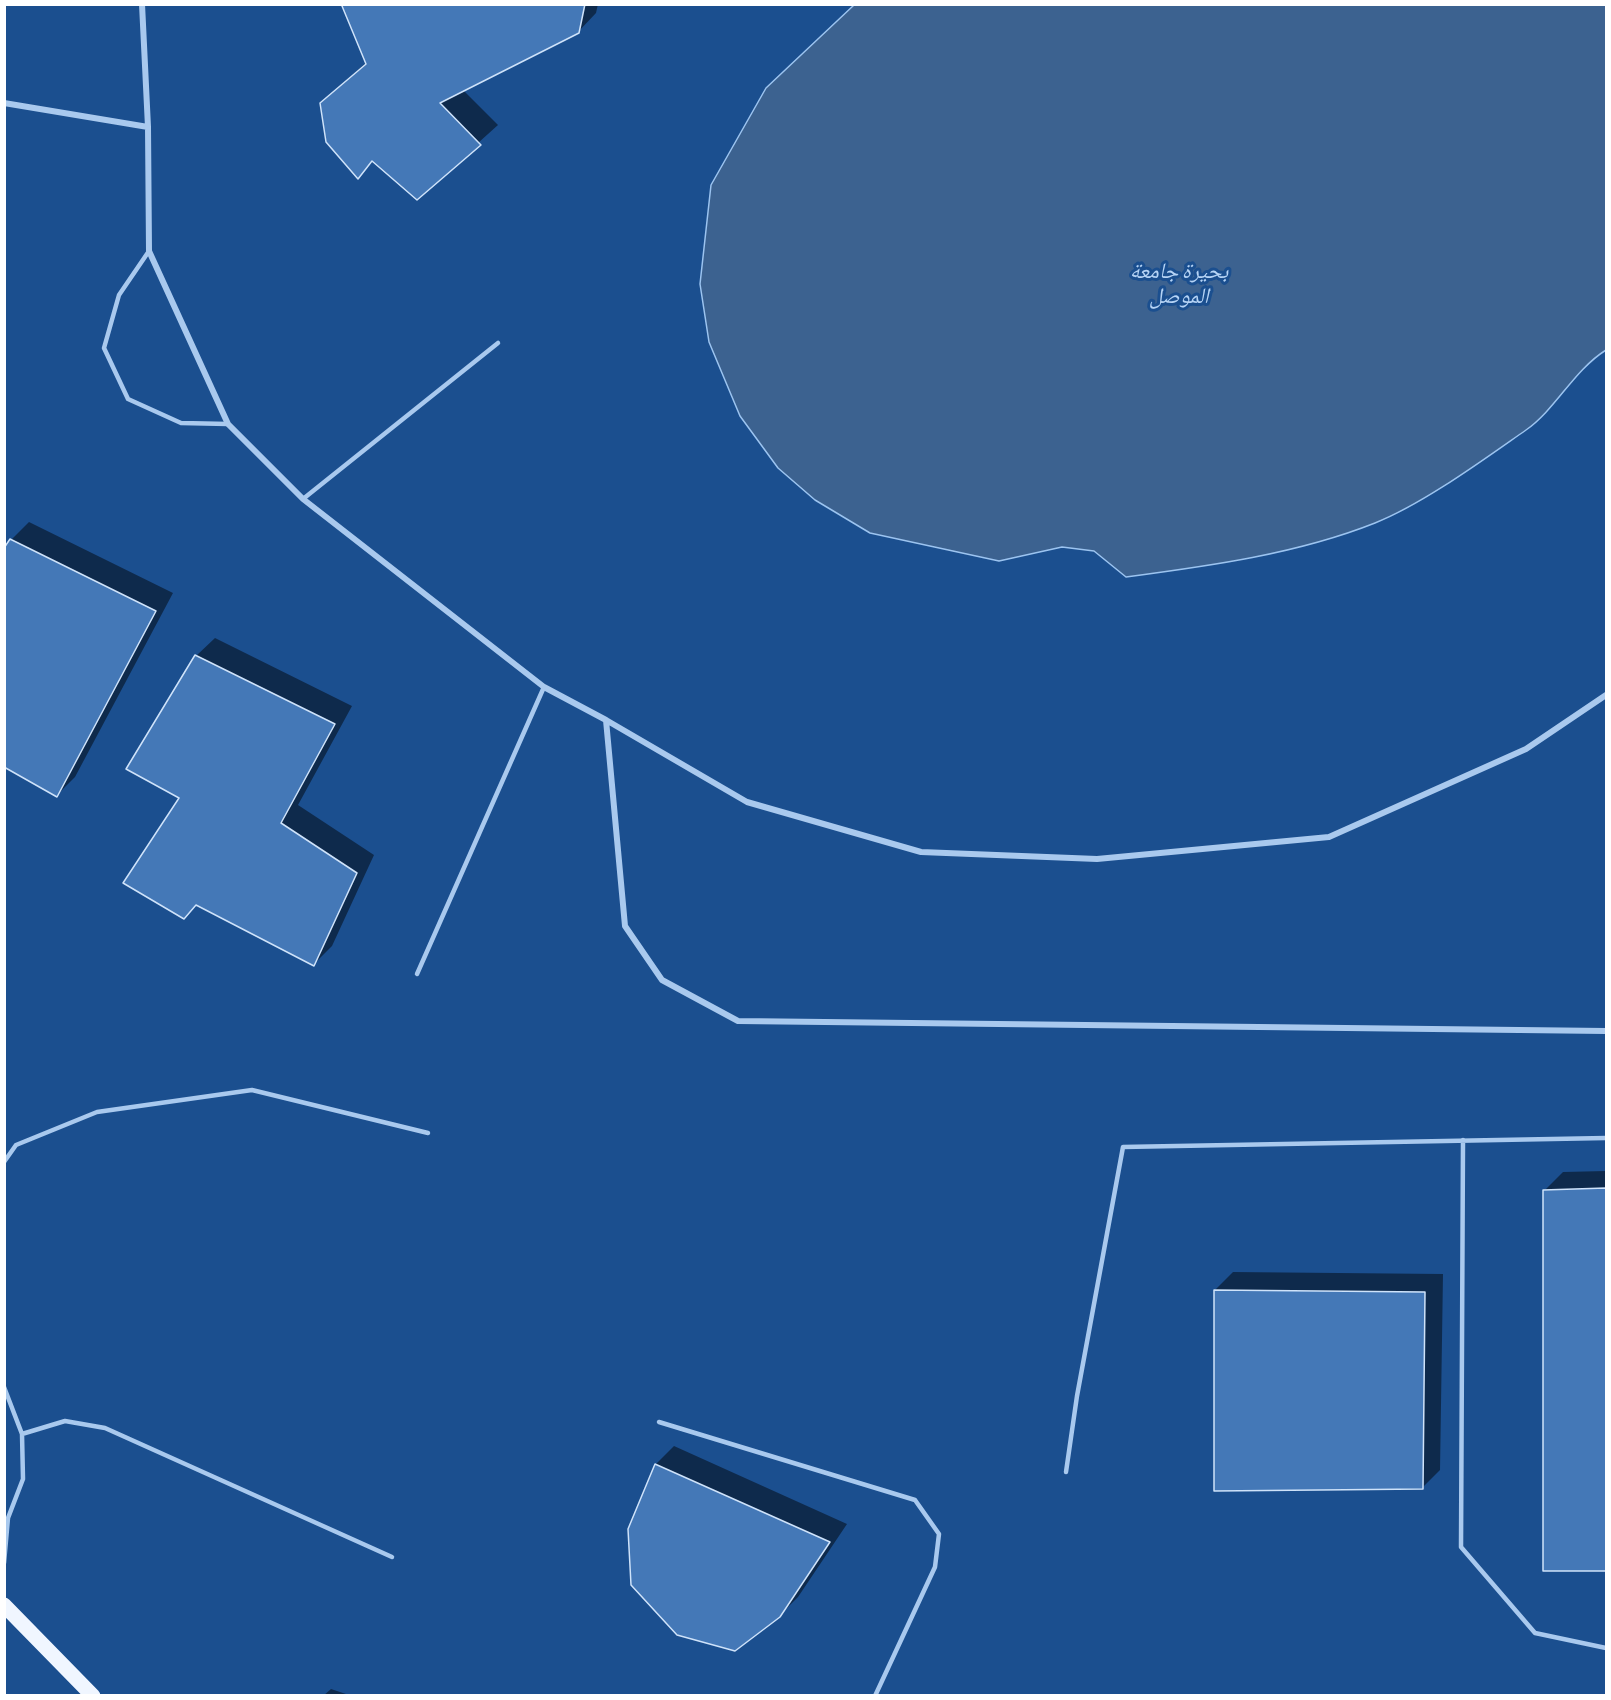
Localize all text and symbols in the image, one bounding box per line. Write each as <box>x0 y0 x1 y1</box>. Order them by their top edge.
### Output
water label: بحيرة جامعة الموصل <box>1130 259 1228 310</box>

